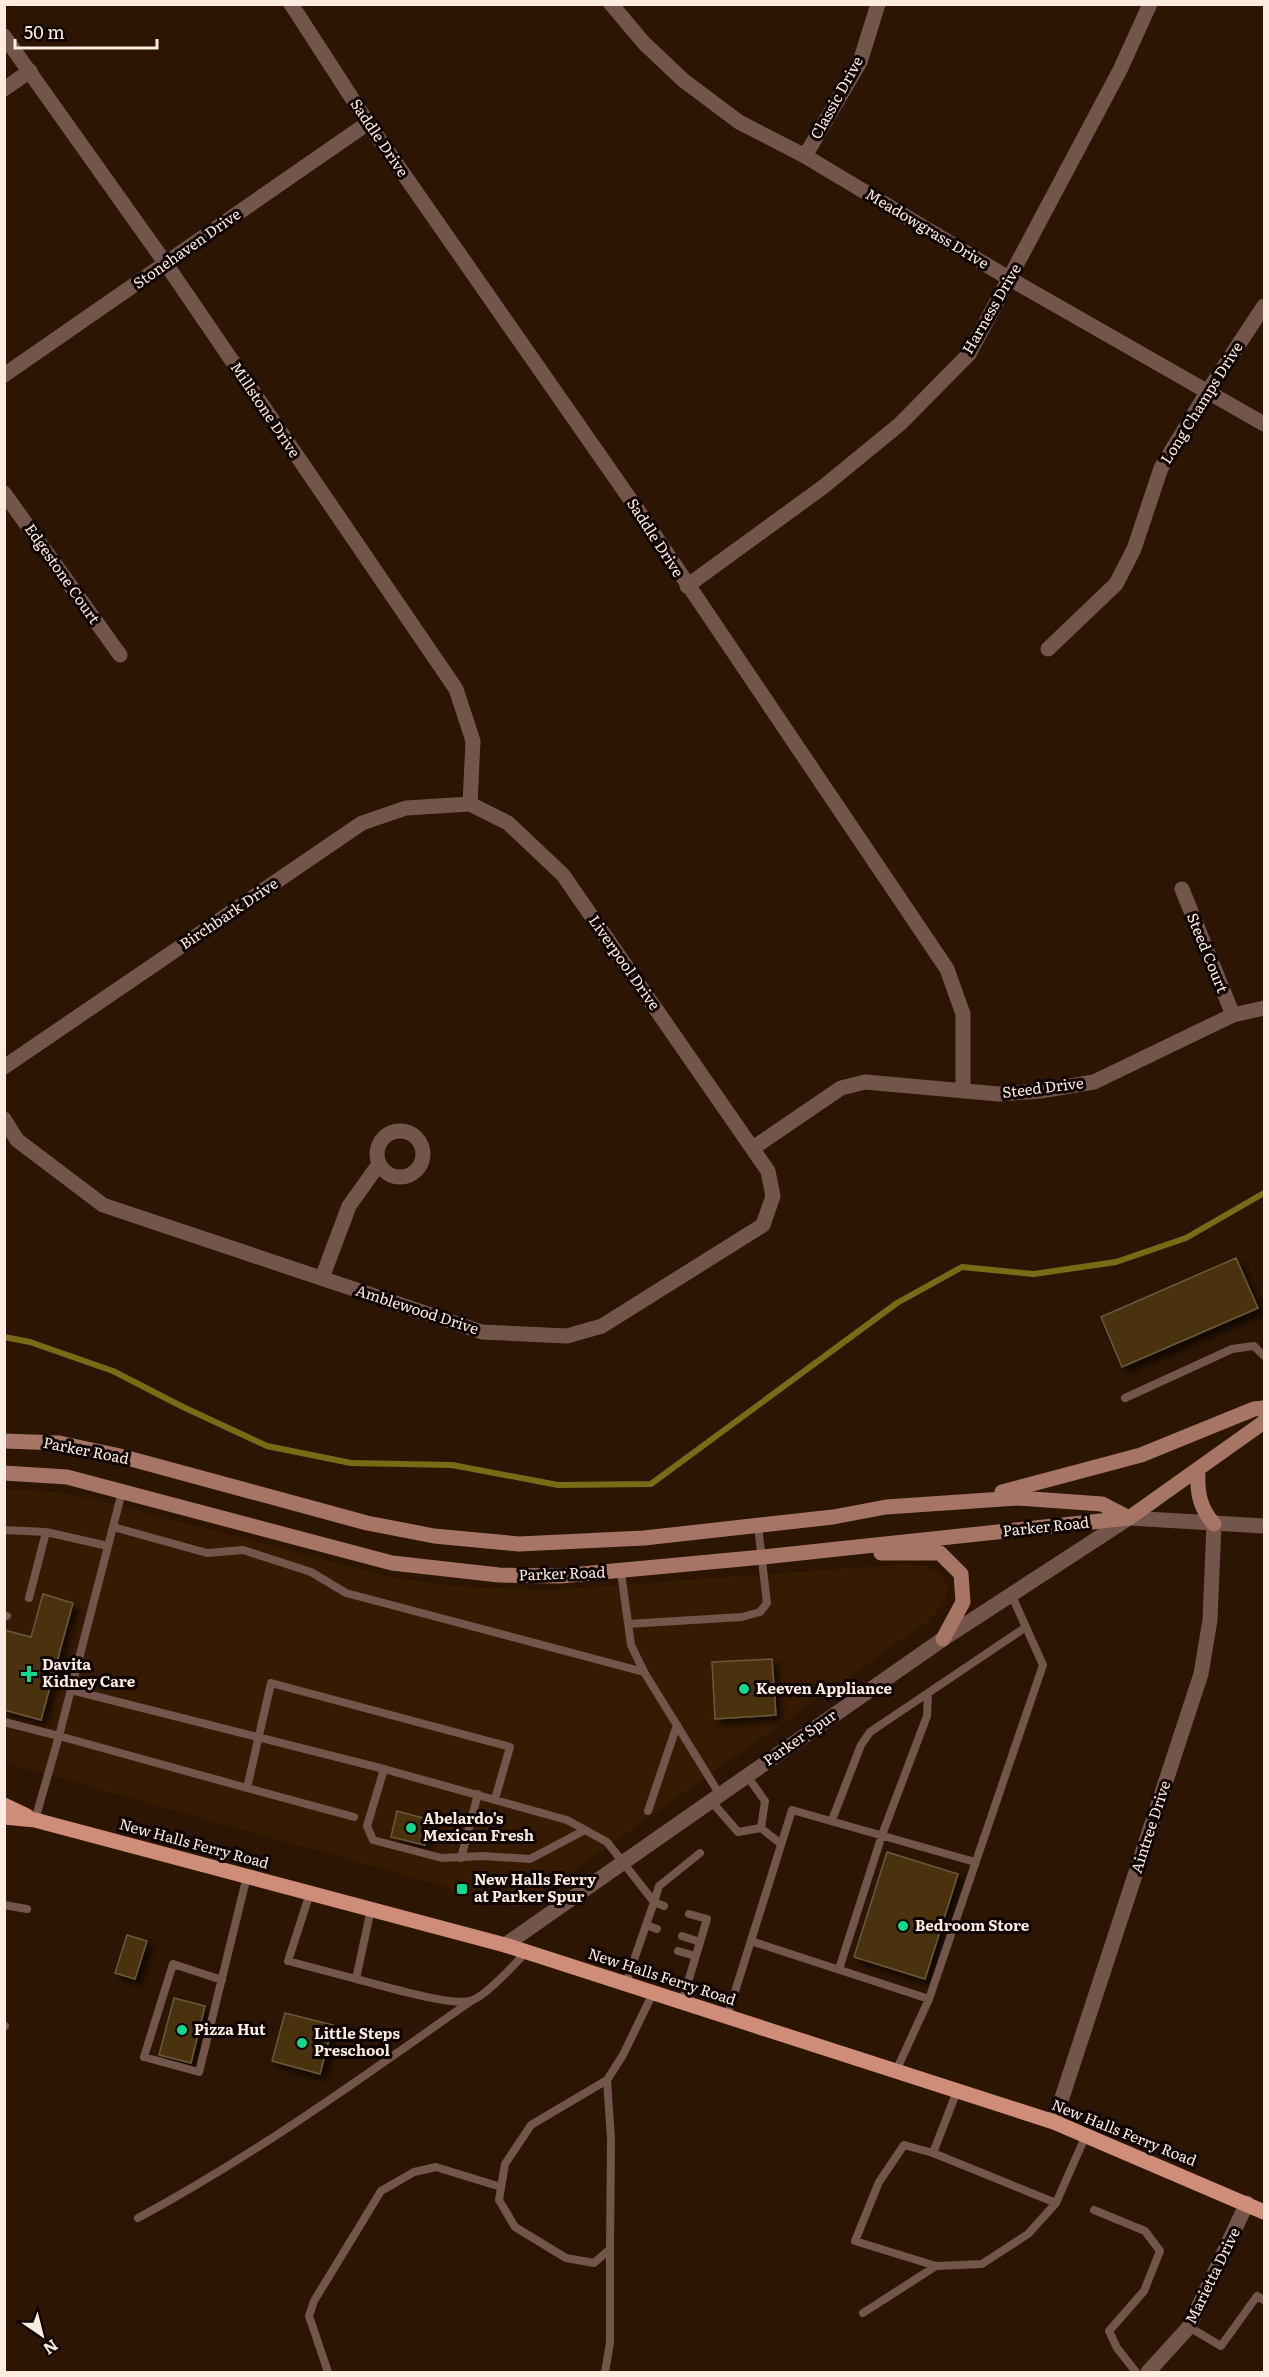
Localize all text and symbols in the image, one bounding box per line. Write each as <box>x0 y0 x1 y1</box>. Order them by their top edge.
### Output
scale bar <box>15 12 158 50</box>
text: 50 m <box>24 18 65 45</box>
street label: Classic Drive <box>803 51 868 143</box>
street label: Saddle Drive <box>346 93 415 181</box>
street label: Meadowgrass Drive <box>862 182 994 274</box>
street label: Stonehaven Drive <box>128 202 245 294</box>
street label: Harness Drive <box>955 259 1026 358</box>
street label: Long Champs Drive <box>1154 336 1248 468</box>
street label: Millstone Drive <box>226 357 307 462</box>
street label: Saddle Drive <box>622 493 691 581</box>
street label: Edgestone Court <box>20 518 107 628</box>
street label: Birchbark Drive <box>174 871 282 954</box>
street label: Steed Court <box>1182 909 1235 996</box>
street label: Liverpool Drive <box>584 910 667 1015</box>
street label: Steed Drive <box>1001 1070 1085 1103</box>
street label: Amblewood Drive <box>353 1278 482 1339</box>
street label: Parker Road <box>41 1430 131 1469</box>
street label: Parker Road <box>1001 1510 1090 1541</box>
street label: Parker Road <box>518 1559 606 1586</box>
place label: Davita Kidney Care <box>42 1652 136 1692</box>
marker: Davita Kidney Care <box>20 1665 38 1683</box>
place label: Keeven Appliance <box>756 1676 893 1699</box>
marker: Keeven Appliance <box>737 1682 751 1696</box>
street label: Parker Spur <box>758 1703 841 1771</box>
street label: Aintree Drive <box>1124 1777 1175 1876</box>
place label: Abelardo’s Mexican Fresh <box>423 1806 534 1846</box>
street label: New Halls Ferry Road <box>117 1811 272 1874</box>
marker: Abelardo’s Mexican Fresh <box>404 1821 418 1835</box>
place label: New Halls Ferry at Parker Spur <box>474 1867 597 1907</box>
marker: New Halls Ferry at Parker Spur <box>455 1882 469 1896</box>
place label: Bedroom Store <box>915 1913 1030 1936</box>
marker: Bedroom Store <box>896 1919 910 1933</box>
street label: New Halls Ferry Road <box>586 1941 739 2010</box>
place label: Pizza Hut <box>194 2017 266 2040</box>
place label: Little Steps Preschool <box>314 2021 400 2061</box>
marker: Pizza Hut <box>175 2023 189 2037</box>
marker: Little Steps Preschool <box>295 2036 309 2050</box>
street label: New Halls Ferry Road <box>1049 2092 1200 2171</box>
street label: Marietta Drive <box>1178 2223 1245 2327</box>
north arrow <box>12 2305 72 2365</box>
text: N <box>39 2334 64 2362</box>

